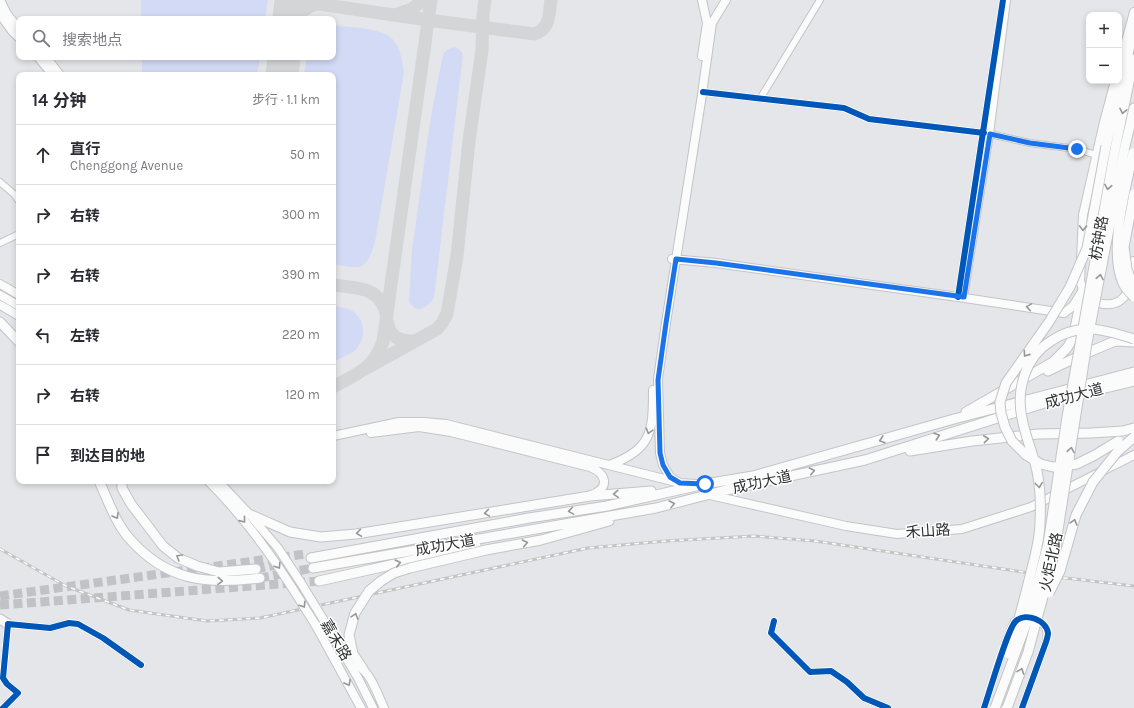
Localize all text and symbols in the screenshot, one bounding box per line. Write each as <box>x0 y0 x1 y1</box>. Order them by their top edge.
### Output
map controls <box>1086 12 1122 84</box>
button: + <box>1086 12 1122 48</box>
search box <box>16 16 336 60</box>
icon: search <box>30 27 52 49</box>
text: 搜索地点 <box>62 31 122 49</box>
button: − <box>1086 48 1122 84</box>
text: 14 分钟 <box>32 90 86 110</box>
text: 步行 · 1.1 km <box>252 92 320 107</box>
one-way arrow <box>1119 108 1127 114</box>
text: 直行 <box>70 140 100 158</box>
route end <box>1068 140 1086 158</box>
icon: ahead <box>32 144 54 166</box>
text: 50 m <box>290 147 320 162</box>
text: Chenggong Avenue <box>70 158 183 173</box>
one-way arrow <box>1104 184 1113 190</box>
icon: right <box>32 204 54 226</box>
text: 右转 <box>70 207 100 225</box>
text: 300 m <box>282 207 320 222</box>
street label: 枋钟路 <box>1086 214 1112 262</box>
one-way arrow <box>1078 225 1087 231</box>
icon: right <box>32 264 54 286</box>
text: 右转 <box>70 267 100 285</box>
text: 390 m <box>282 267 320 282</box>
one-way arrow <box>1096 274 1104 280</box>
one-way arrow <box>1026 303 1032 312</box>
icon: left <box>32 324 54 346</box>
text: 左转 <box>70 327 100 345</box>
text: 220 m <box>282 327 320 342</box>
one-way arrow <box>1024 350 1031 357</box>
street label: 成功大道 <box>1043 380 1105 412</box>
icon: right <box>32 384 54 406</box>
text: 右转 <box>70 387 100 405</box>
text: 120 m <box>285 387 320 402</box>
one-way arrow <box>645 428 654 435</box>
one-way arrow <box>934 433 941 441</box>
one-way arrow <box>879 435 886 444</box>
one-way arrow <box>983 435 989 444</box>
icon: arrive <box>32 444 54 466</box>
one-way arrow <box>1066 446 1075 453</box>
text: 到达目的地 <box>70 447 145 465</box>
street label: 成功大道 <box>731 467 793 497</box>
one-way arrow <box>809 468 816 476</box>
route start <box>696 475 714 493</box>
one-way arrow <box>1034 482 1043 488</box>
one-way arrow <box>613 489 619 498</box>
one-way arrow <box>669 501 675 509</box>
one-way arrow <box>568 506 574 515</box>
one-way arrow <box>484 508 490 516</box>
one-way arrow <box>111 512 118 519</box>
one-way arrow <box>239 516 246 523</box>
one-way arrow <box>1069 519 1078 526</box>
street label: 禾山路 <box>905 520 951 542</box>
one-way arrow <box>356 528 362 537</box>
street label: 成功大道 <box>414 531 476 559</box>
street label: 火炬北路 <box>1036 531 1066 593</box>
one-way arrow <box>521 539 528 547</box>
one-way arrow <box>176 555 183 562</box>
one-way arrow <box>394 559 401 568</box>
one-way arrow <box>273 562 280 569</box>
one-way arrow <box>217 577 223 586</box>
one-way arrow <box>298 601 306 608</box>
one-way arrow <box>350 612 359 619</box>
street label: 嘉禾路 <box>317 616 355 664</box>
one-way arrow <box>1016 668 1025 675</box>
one-way arrow <box>344 678 351 686</box>

